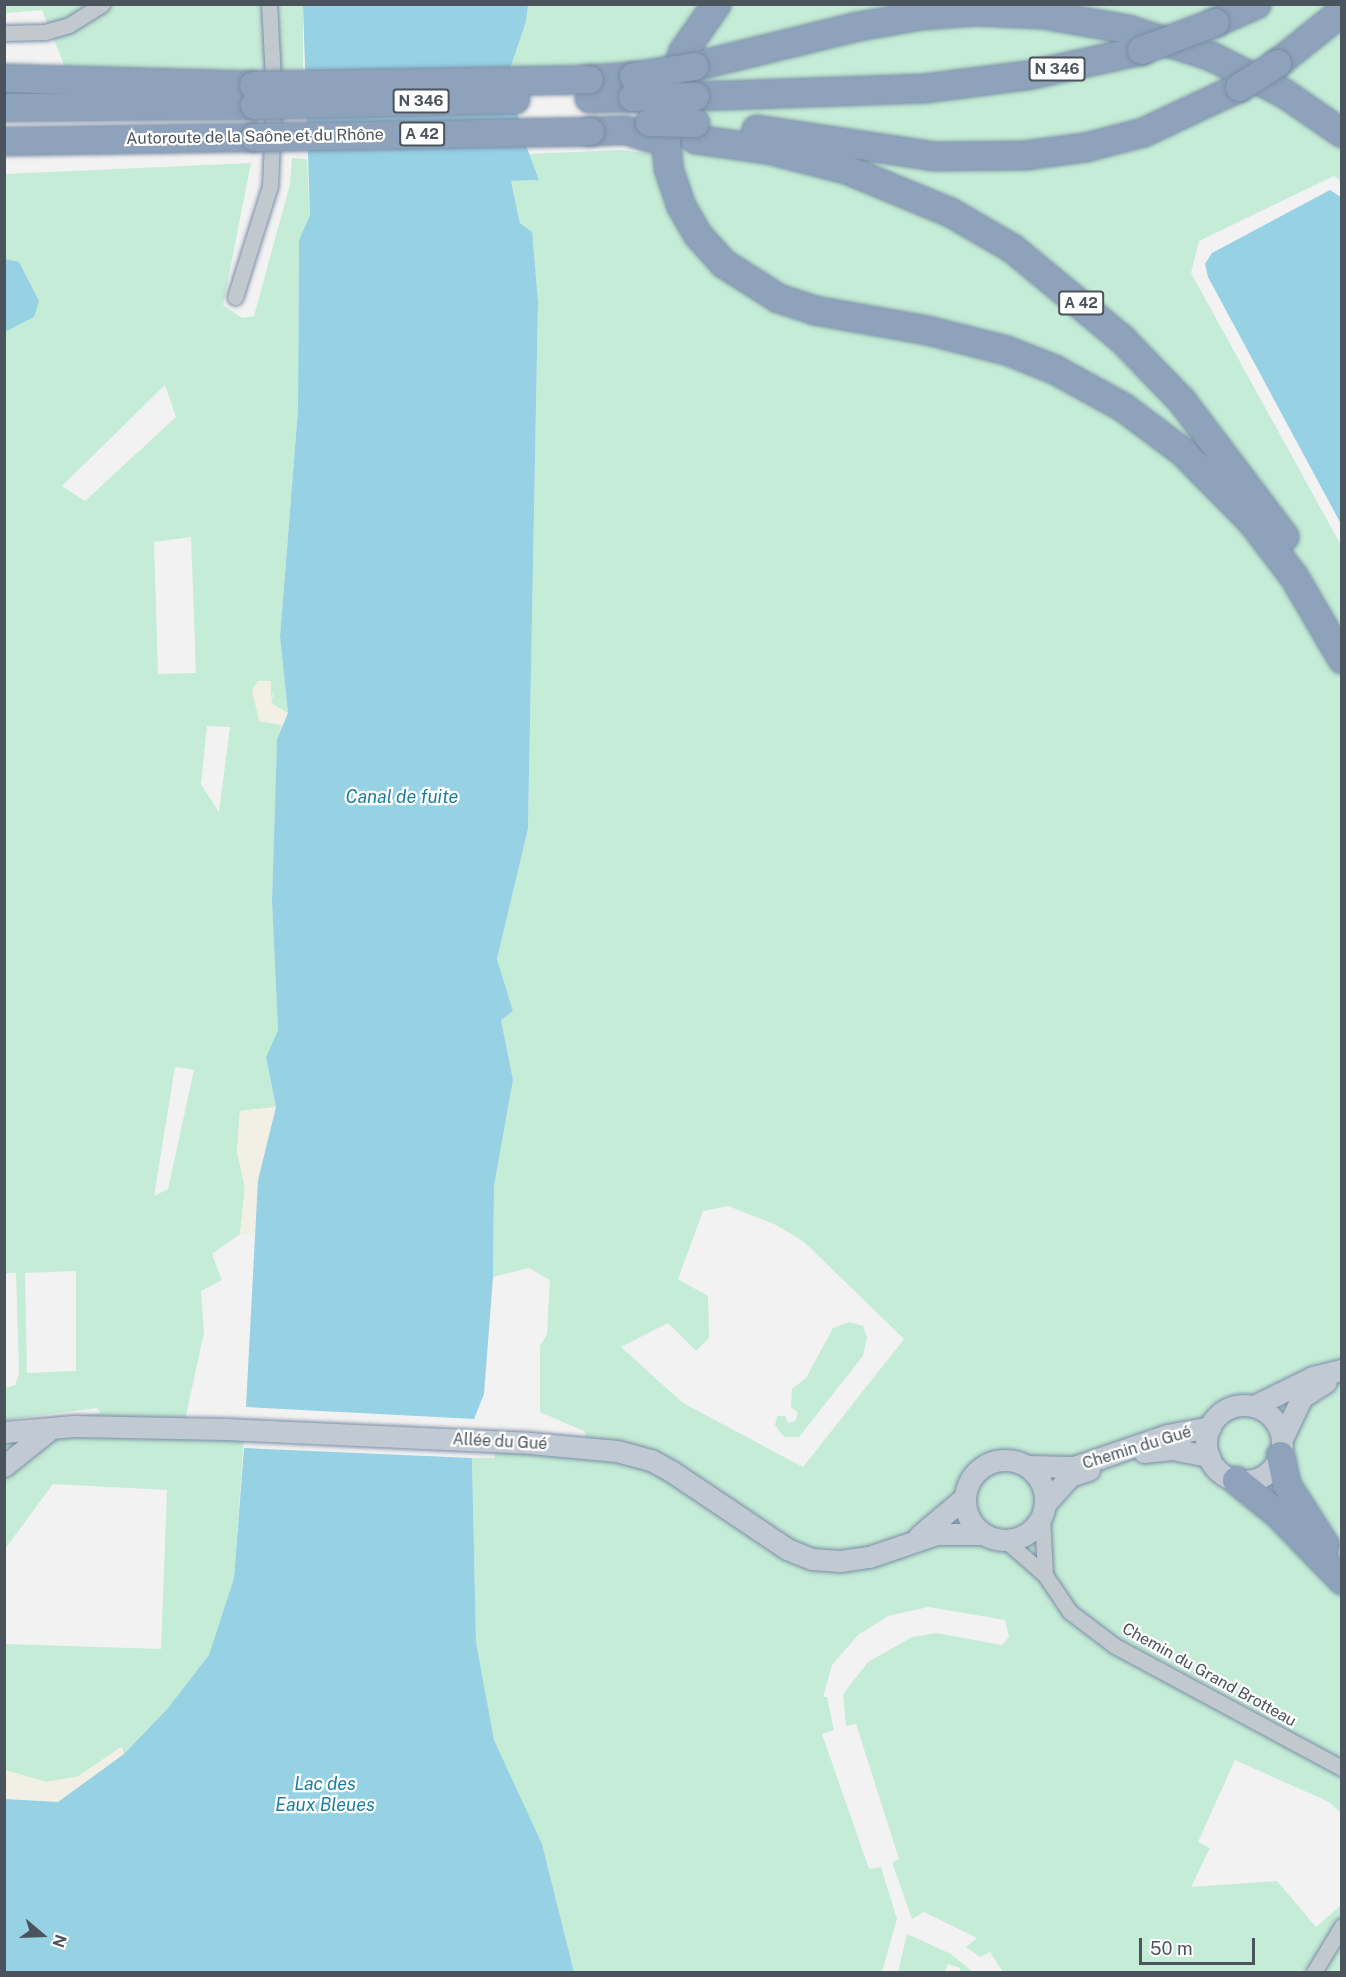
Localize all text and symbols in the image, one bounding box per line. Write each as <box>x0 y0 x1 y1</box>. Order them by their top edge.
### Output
road number: N 346 <box>1028 57 1086 81</box>
road number: N 346 <box>392 89 450 113</box>
road number: A 42 <box>398 122 446 146</box>
street label: Autoroute de la Saône et du Rhône <box>126 125 384 149</box>
road number: A 42 <box>1057 291 1105 315</box>
water label: Canal de fuite <box>345 786 459 808</box>
street label: Chemin du Gué <box>1080 1422 1194 1474</box>
street label: Allée du Gué <box>452 1430 548 1454</box>
street label: Chemin du Grand Brotteau <box>1118 1619 1300 1731</box>
water label: Lac des Eaux Bleues <box>275 1774 375 1816</box>
north arrow <box>12 1905 72 1965</box>
scale bar <box>1142 1926 1258 1964</box>
text: N <box>48 1932 71 1950</box>
text: 50 m <box>1150 1938 1193 1959</box>

